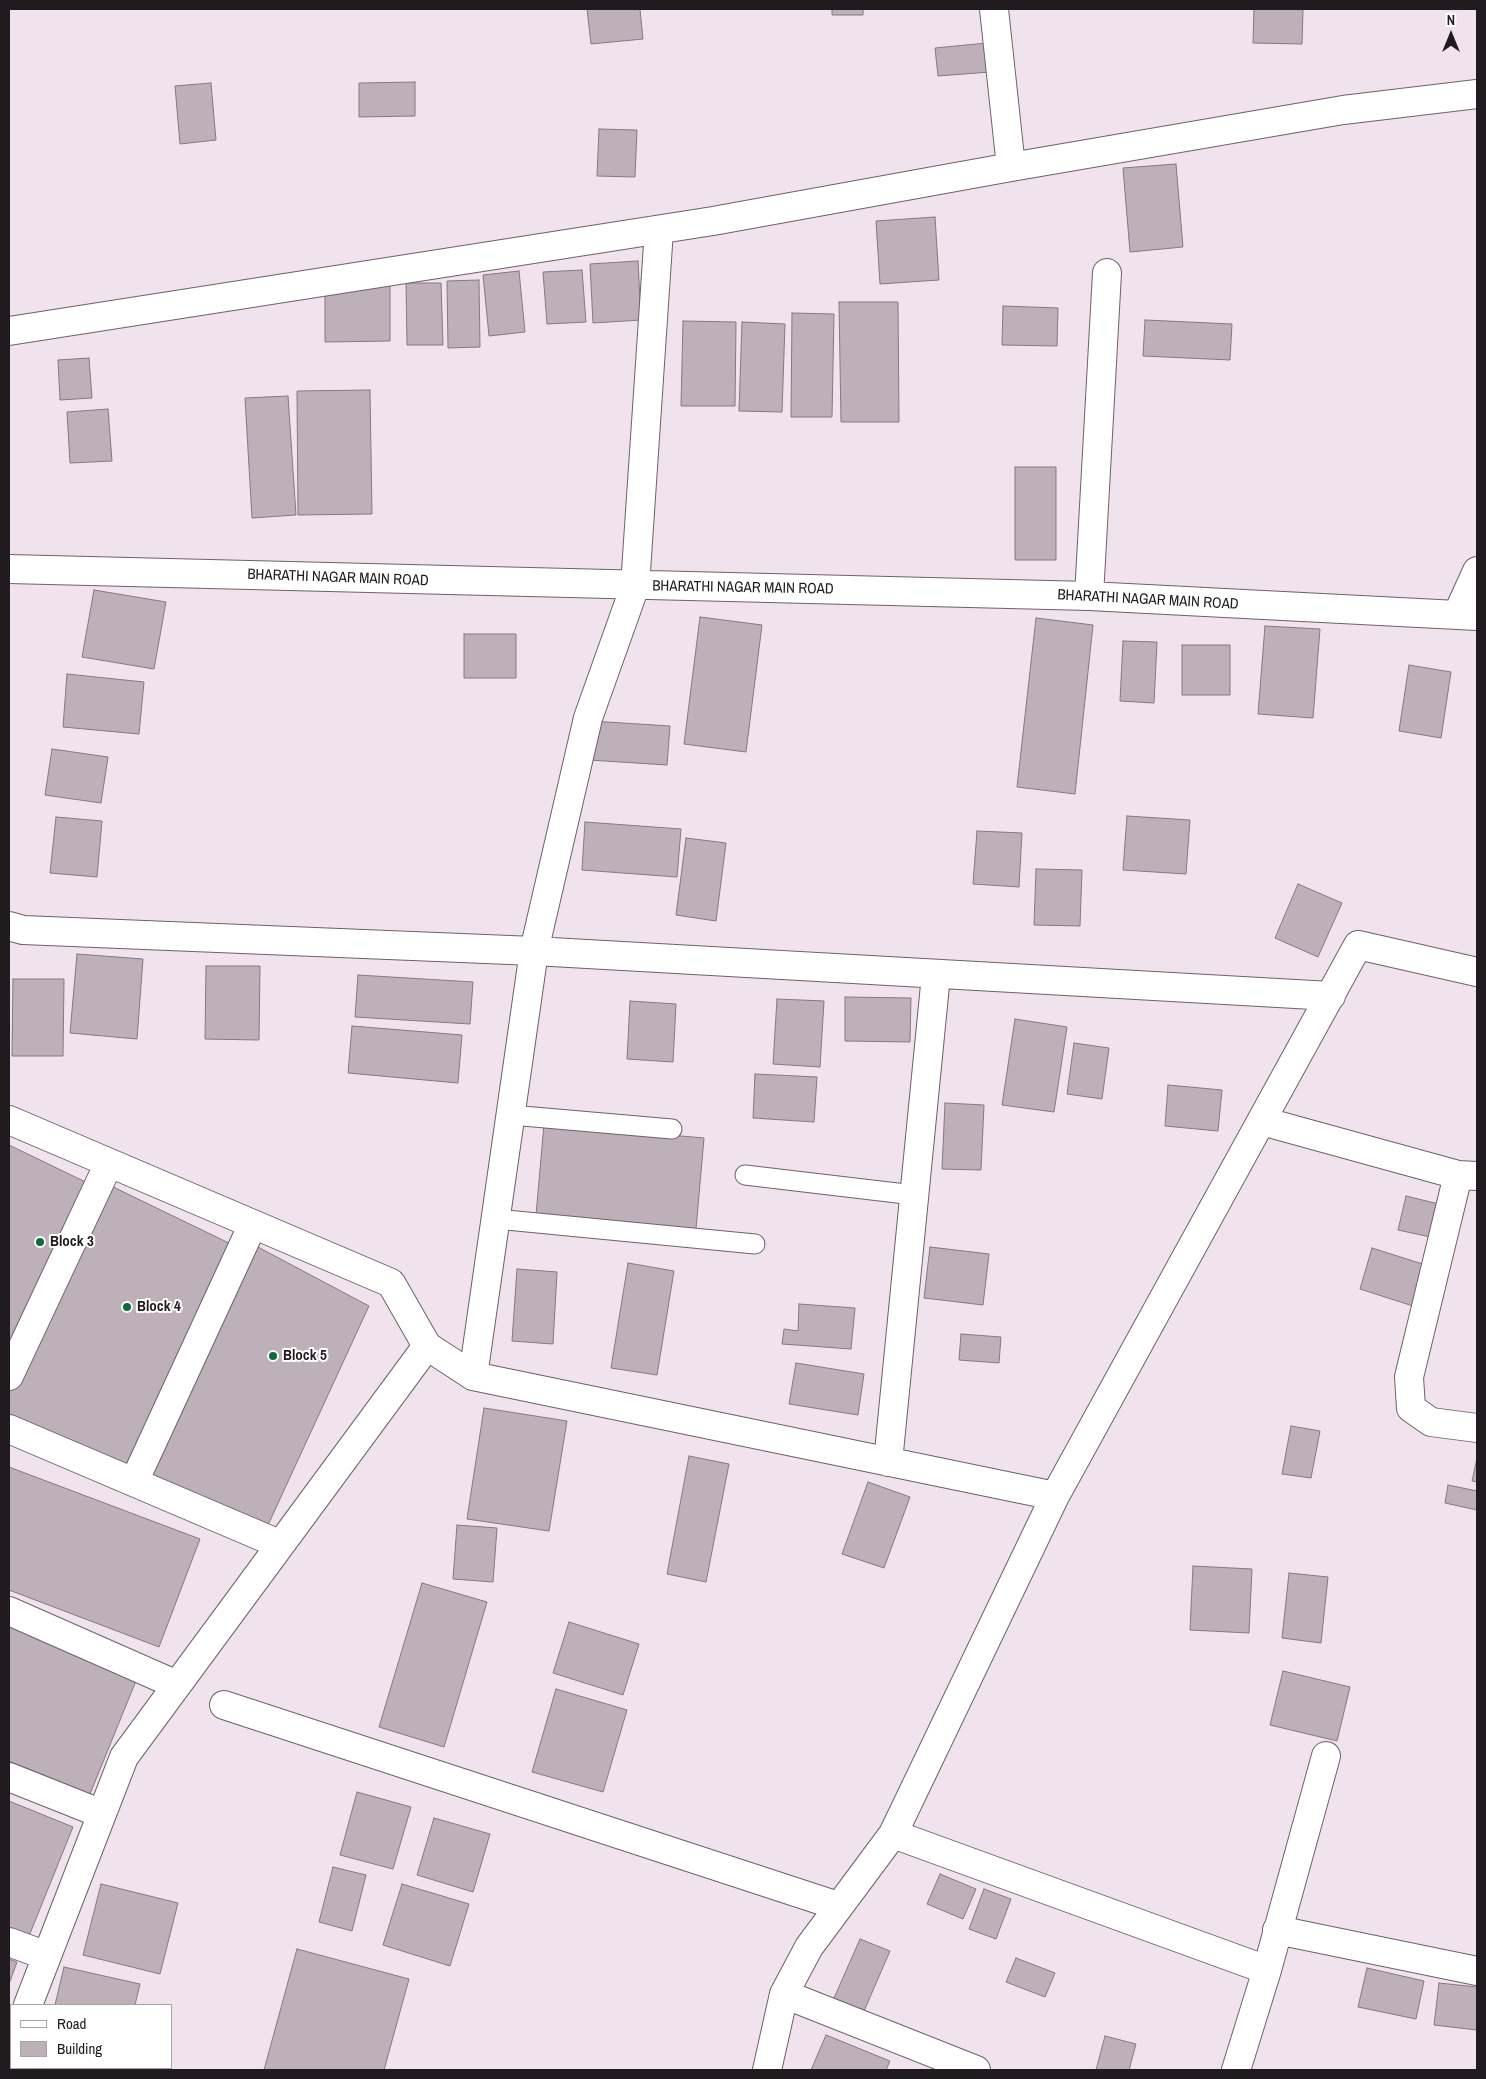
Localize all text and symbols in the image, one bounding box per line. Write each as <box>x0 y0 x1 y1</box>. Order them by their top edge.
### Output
north arrow <box>1426 10 1476 60</box>
text: N <box>1447 11 1455 29</box>
street label: BHARATHI NAGAR MAIN ROAD <box>247 566 429 590</box>
street label: BHARATHI NAGAR MAIN ROAD <box>652 577 834 599</box>
street label: BHARATHI NAGAR MAIN ROAD <box>1057 586 1239 614</box>
place label: Block 3 <box>50 1233 94 1251</box>
marker: Block 3 <box>34 1236 46 1248</box>
place label: Block 4 <box>137 1298 181 1316</box>
marker: Block 4 <box>121 1301 133 1313</box>
place label: Block 5 <box>283 1347 327 1365</box>
marker: Block 5 <box>267 1350 279 1362</box>
legend <box>10 2004 172 2069</box>
text: Road <box>57 2013 86 2034</box>
text: Building <box>57 2038 102 2059</box>

